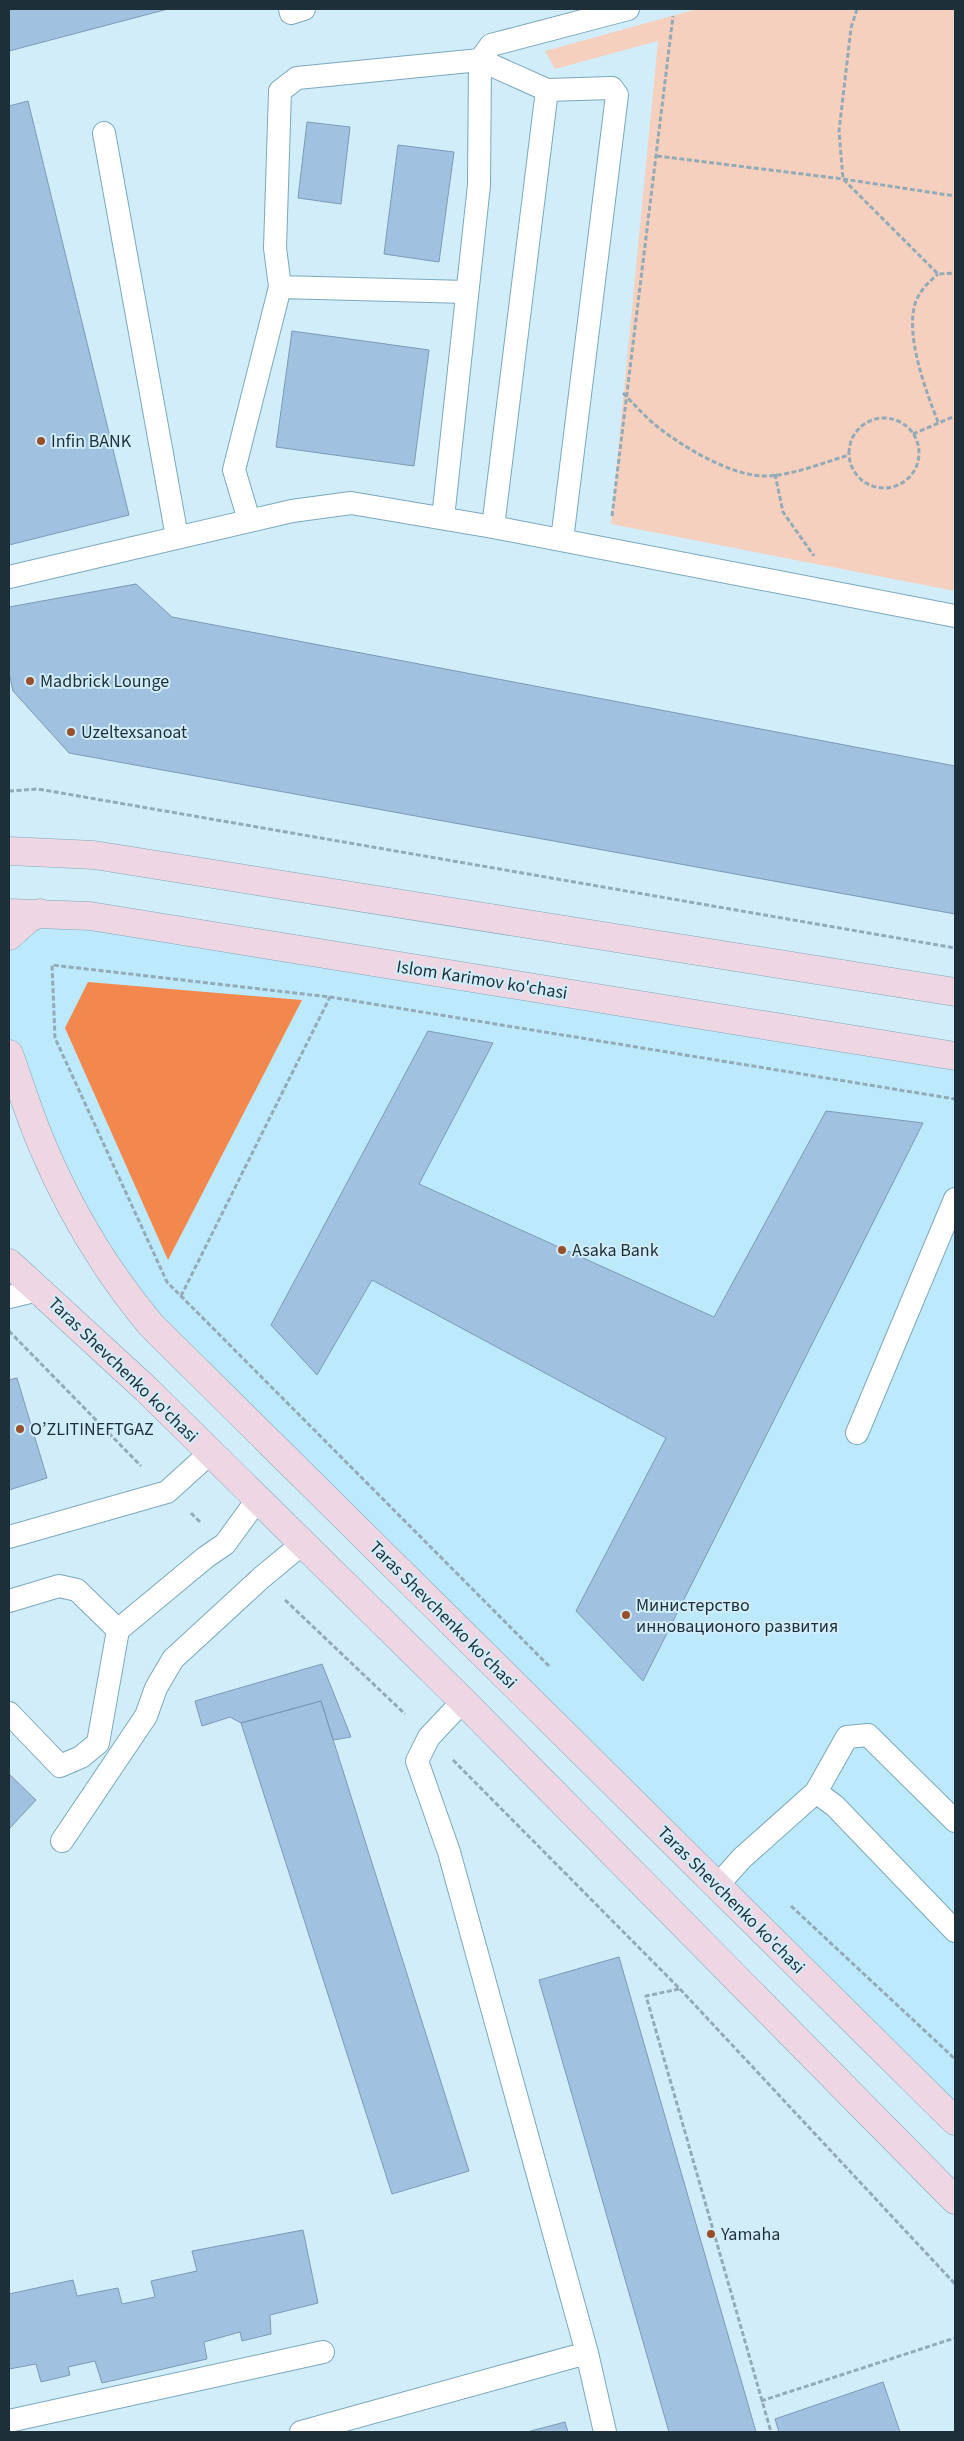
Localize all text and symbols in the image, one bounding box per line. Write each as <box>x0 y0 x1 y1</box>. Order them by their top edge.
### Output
place label: Infin BANK <box>51 429 132 454</box>
marker: Infin BANK <box>35 435 47 447</box>
place label: Madbrick Lounge <box>40 669 169 694</box>
marker: Madbrick Lounge <box>24 675 36 687</box>
place label: Uzeltexsanoat <box>81 720 187 745</box>
marker: Uzeltexsanoat <box>65 726 77 738</box>
street label: Islom Karimov ko'chasi <box>395 954 569 1006</box>
place label: Asaka Bank <box>572 1238 659 1263</box>
marker: Asaka Bank <box>556 1244 568 1256</box>
street label: Taras Shevchenko ko'chasi <box>42 1292 204 1448</box>
place label: O’ZLITINEFTGAZ <box>30 1417 154 1442</box>
marker: O’ZLITINEFTGAZ <box>14 1423 26 1435</box>
street label: Taras Shevchenko ko'chasi <box>364 1536 522 1694</box>
place label: Министерство инновационого развития <box>636 1593 838 1639</box>
marker: Министерство инновационого развития <box>620 1609 632 1621</box>
street label: Taras Shevchenko ko'chasi <box>652 1821 810 1979</box>
place label: Yamaha <box>720 2222 780 2247</box>
marker: Yamaha <box>705 2228 717 2240</box>

